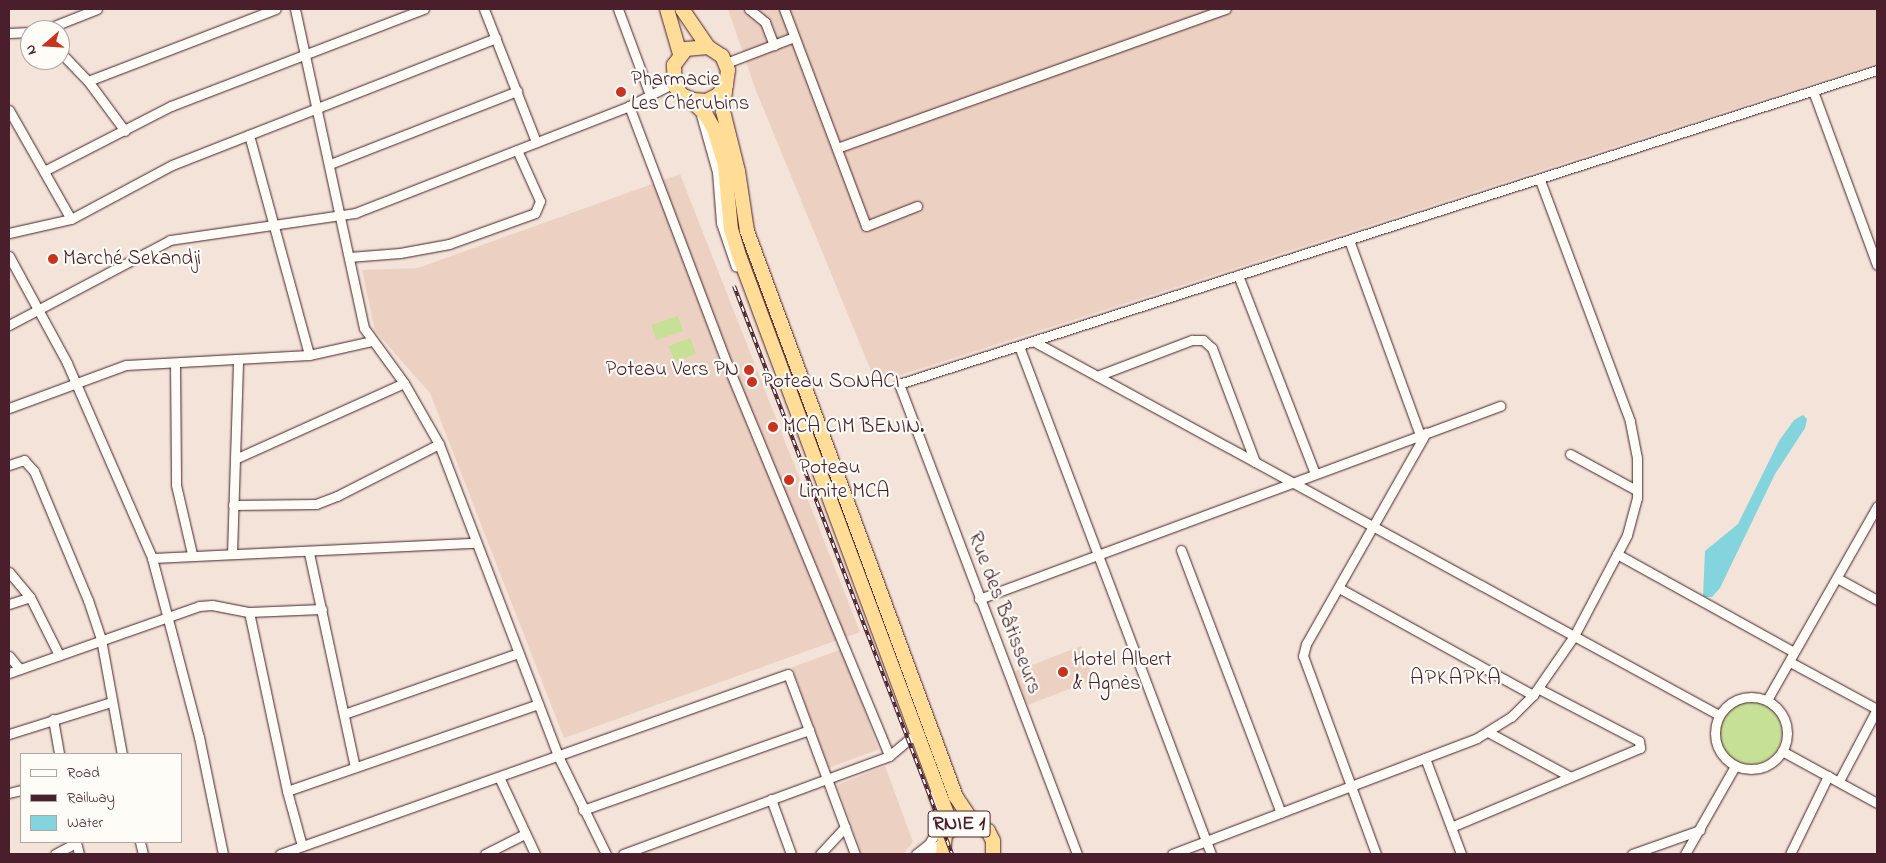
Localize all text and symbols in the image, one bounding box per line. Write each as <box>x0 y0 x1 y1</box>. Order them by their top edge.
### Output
north arrow <box>20 20 70 70</box>
text: N <box>20 42 43 58</box>
place label: Pharmacie Les Chérubins <box>631 67 749 117</box>
marker: Pharmacie Les Chérubins <box>615 86 627 98</box>
place label: Marché Sekandji <box>63 246 201 272</box>
marker: Marché Sekandji <box>47 253 59 265</box>
place label: Poteau Vers PN <box>605 357 739 383</box>
marker: Poteau Vers PN <box>743 364 755 376</box>
place label: Poteau SONACI <box>762 369 900 395</box>
marker: Poteau SONACI <box>746 376 758 388</box>
place label: MCA CIM BENIN. <box>783 414 924 440</box>
marker: MCA CIM BENIN. <box>767 421 779 433</box>
place label: Poteau Limite MCA <box>799 455 890 505</box>
marker: Poteau Limite MCA <box>783 474 795 486</box>
street label: Rue des Bâtisseurs <box>961 528 1047 698</box>
place label: Hotel Albert & Agnès <box>1073 647 1172 697</box>
marker: Hotel Albert & Agnès <box>1057 666 1069 678</box>
district label: APKAPKA <box>1409 667 1503 693</box>
legend <box>20 753 182 843</box>
text: Road <box>67 762 100 784</box>
text: Railway <box>67 787 115 809</box>
road number: RNIE 1 <box>926 806 992 842</box>
text: Water <box>67 812 103 834</box>

